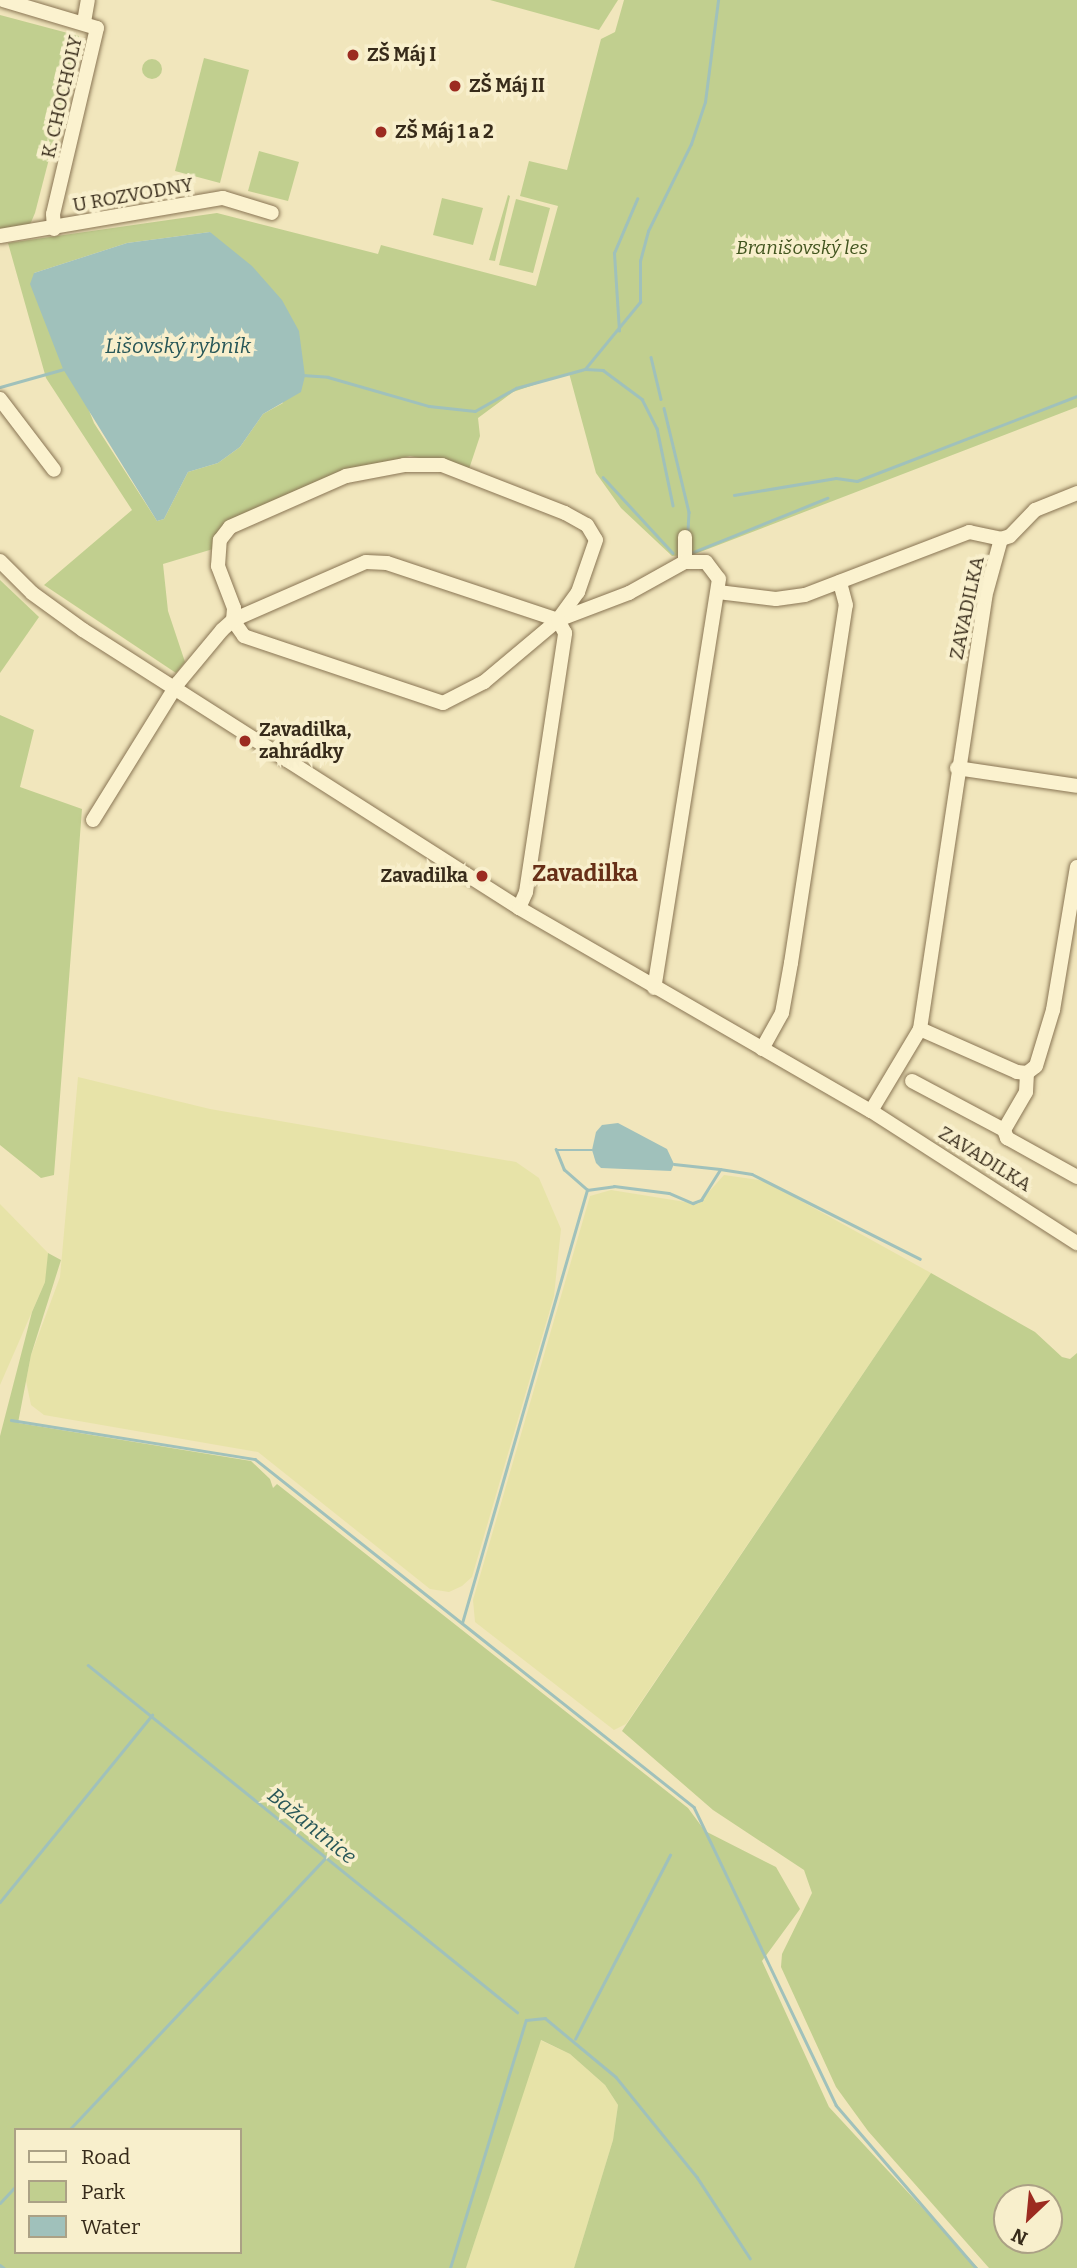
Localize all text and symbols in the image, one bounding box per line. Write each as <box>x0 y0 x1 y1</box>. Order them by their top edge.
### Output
street label: K. CHOCHOLY <box>37 34 87 160</box>
place label: ZŠ Máj I <box>367 44 436 66</box>
marker: ZŠ Máj I <box>345 47 361 63</box>
place label: ZŠ Máj II <box>469 75 545 97</box>
marker: ZŠ Máj II <box>447 78 463 94</box>
place label: ZŠ Máj 1 a 2 <box>395 121 494 143</box>
marker: ZŠ Máj 1 a 2 <box>373 124 389 140</box>
street label: U ROZVODNY <box>71 173 195 217</box>
park label: Branišovský les <box>736 237 868 259</box>
water label: Lišovský rybník <box>105 333 251 359</box>
street label: ZAVADILKA <box>945 554 989 662</box>
place label: Zavadilka, zahrádky <box>259 719 351 763</box>
marker: Zavadilka, zahrádky <box>237 733 253 749</box>
district label: Zavadilka <box>532 859 638 887</box>
place label: Zavadilka <box>380 865 468 887</box>
marker: Zavadilka <box>474 868 490 884</box>
street label: ZAVADILKA <box>934 1122 1036 1196</box>
water label: Bažantnice <box>263 1783 361 1869</box>
legend <box>14 2128 242 2254</box>
text: Road <box>81 2144 130 2170</box>
text: Park <box>81 2179 125 2205</box>
north arrow <box>993 2184 1063 2254</box>
text: Water <box>81 2214 140 2240</box>
text: N <box>1008 2223 1031 2250</box>

